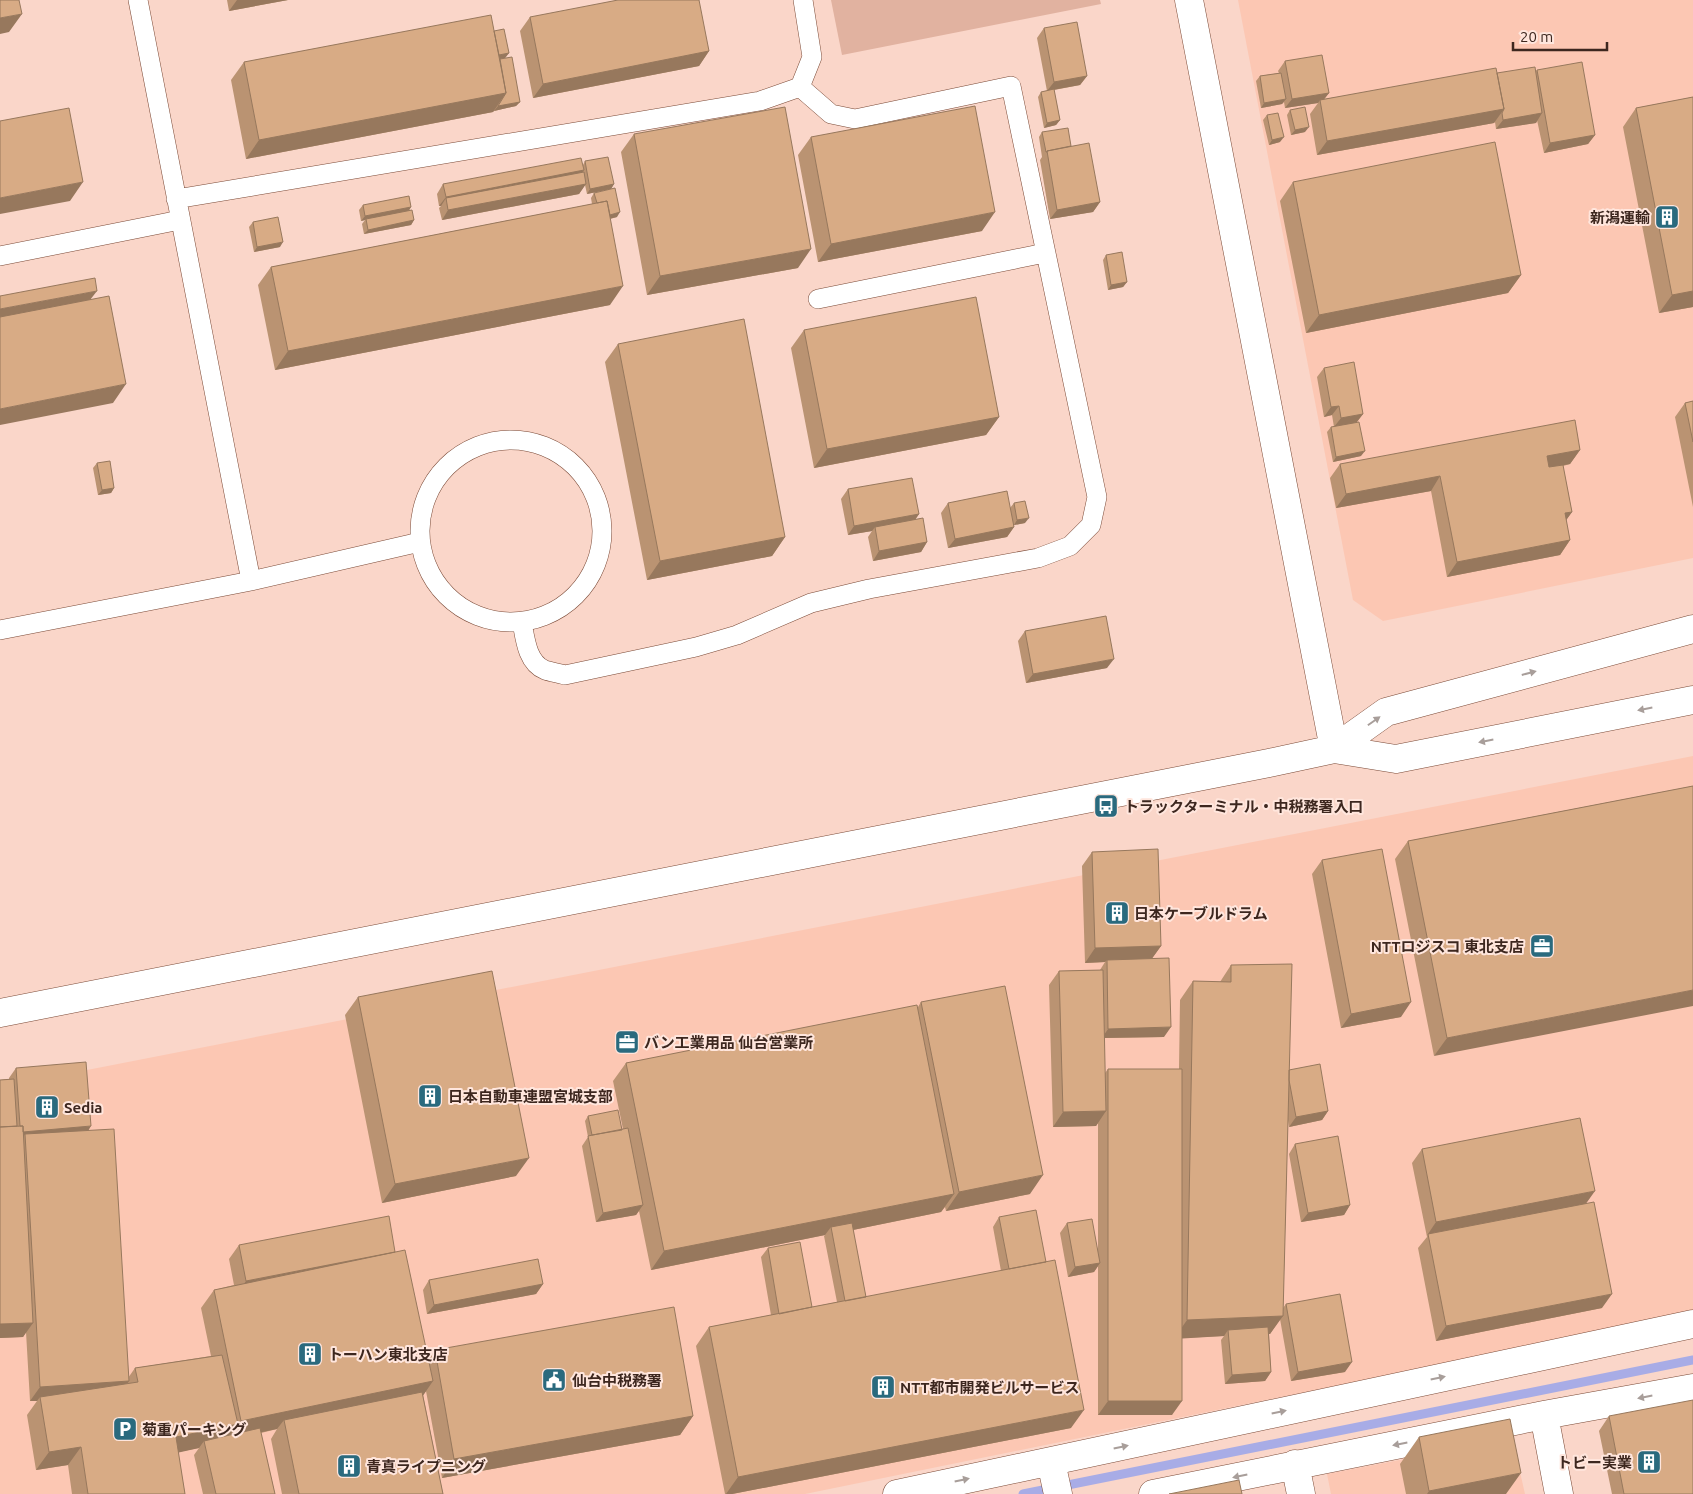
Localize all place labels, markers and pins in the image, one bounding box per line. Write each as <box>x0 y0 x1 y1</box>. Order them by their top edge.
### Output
building icon: 新潟運輸 <box>1654 204 1680 230</box>
place label: 新潟運輸 <box>1590 209 1650 226</box>
bus stop icon: トラックターミナル・中税務署入口 <box>1093 793 1119 819</box>
place label: トラックターミナル・中税務署入口 <box>1124 798 1363 815</box>
building icon: 日本ケーブルドラム <box>1104 900 1130 926</box>
place label: 日本ケーブルドラム <box>1134 905 1268 922</box>
office icon: NTTロジスコ 東北支店 <box>1529 933 1555 959</box>
place label: NTTロジスコ 東北支店 <box>1371 938 1524 955</box>
office icon: バン工業用品 仙台営業所 <box>614 1029 640 1055</box>
place label: バン工業用品 仙台営業所 <box>644 1034 813 1051</box>
building icon: 日本自動車連盟宮城支部 <box>417 1083 443 1109</box>
place label: 日本自動車連盟宮城支部 <box>448 1088 613 1105</box>
building icon: Sedia <box>34 1094 60 1120</box>
place label: Sedia <box>64 1099 102 1116</box>
building icon: トーハン東北支店 <box>297 1341 323 1367</box>
place label: トーハン東北支店 <box>328 1346 448 1363</box>
public building icon: 仙台中税務署 <box>541 1367 567 1393</box>
place label: 仙台中税務署 <box>572 1372 662 1389</box>
building icon: NTT都市開発ビルサービス <box>870 1374 896 1400</box>
place label: NTT都市開発ビルサービス <box>900 1379 1080 1396</box>
parking icon: 菊重パーキング <box>112 1416 138 1442</box>
place label: 菊重パーキング <box>142 1421 247 1438</box>
building icon: トビー実業 <box>1636 1449 1662 1475</box>
building icon: 青真ライプニング <box>336 1453 362 1479</box>
place label: トビー実業 <box>1557 1454 1632 1471</box>
place label: 青真ライプニング <box>366 1458 486 1475</box>

